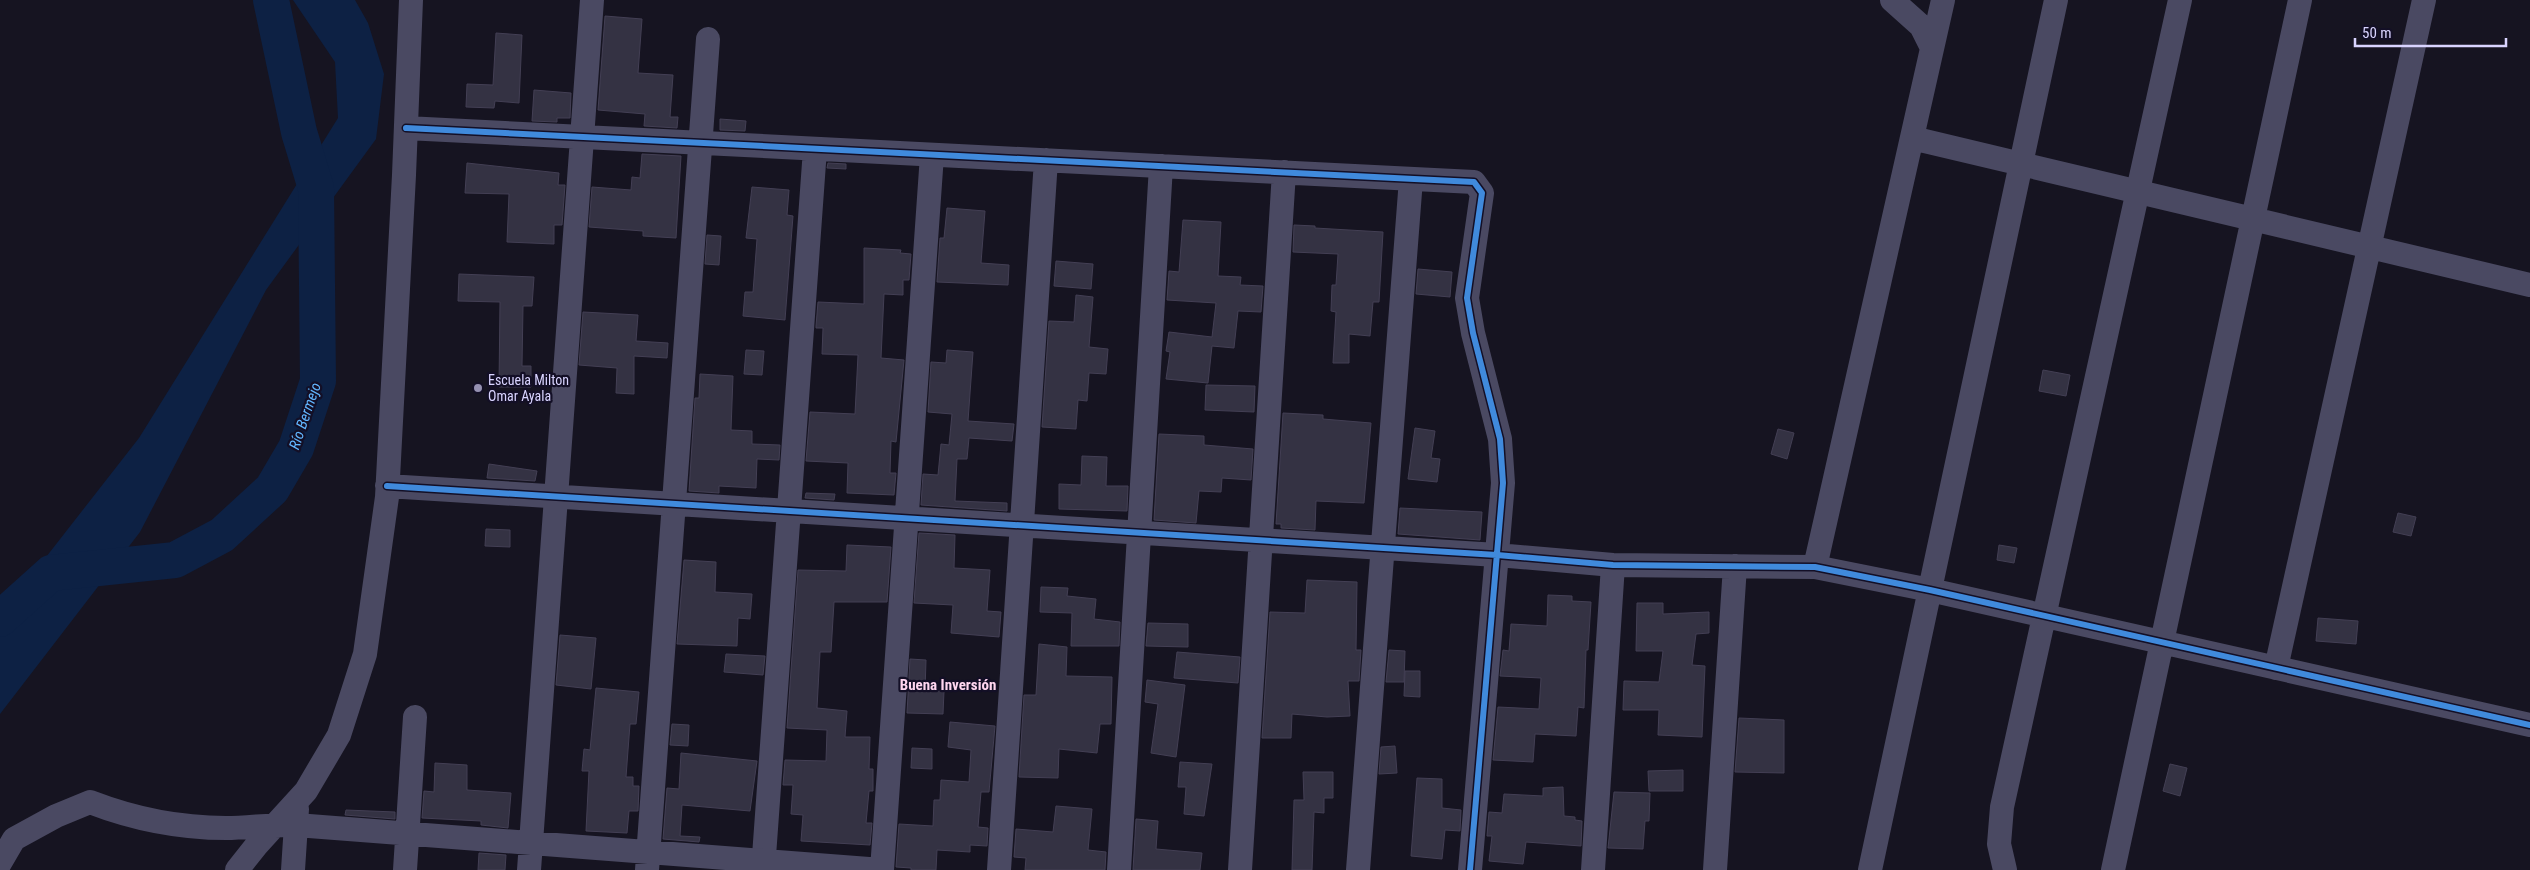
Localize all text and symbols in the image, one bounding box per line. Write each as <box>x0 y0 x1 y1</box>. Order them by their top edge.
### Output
scale bar <box>2355 15 2506 47</box>
text: 50 m <box>2362 24 2392 42</box>
place label: Escuela Milton Omar Ayala <box>488 372 569 404</box>
water label: Río Bermejo <box>285 380 325 452</box>
marker: Escuela Milton Omar Ayala <box>472 382 484 394</box>
district label: Buena Inversión <box>900 676 996 694</box>

